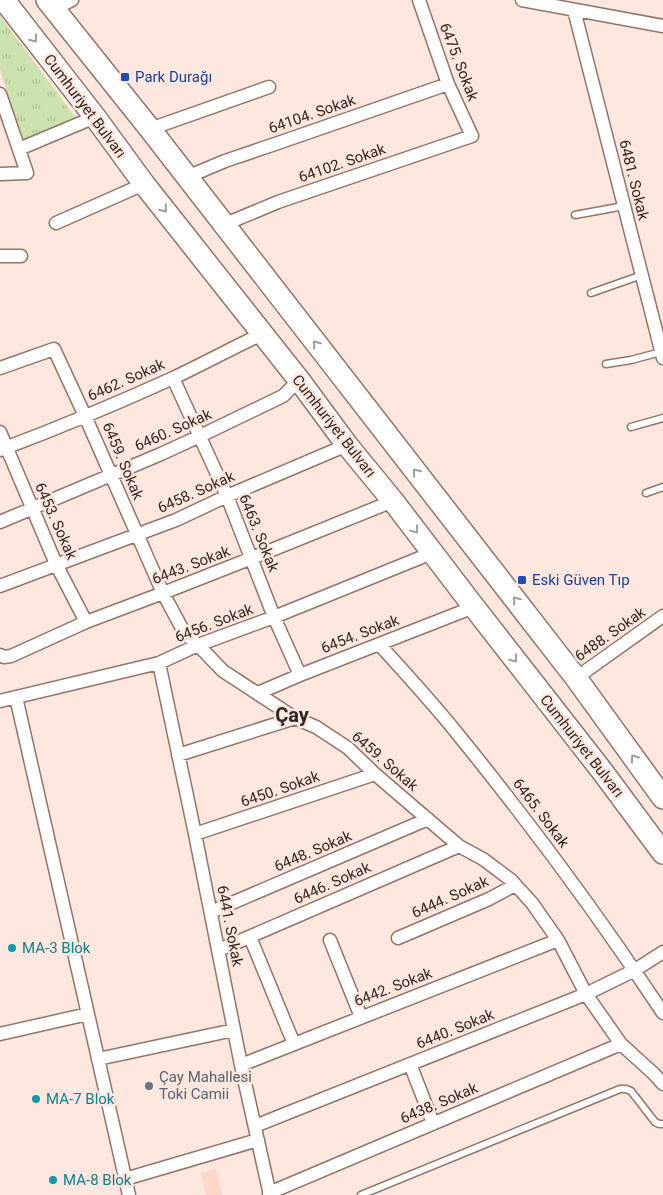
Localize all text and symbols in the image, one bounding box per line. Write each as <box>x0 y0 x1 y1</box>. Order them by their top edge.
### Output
street label: 6475. Sokak <box>436 20 482 104</box>
one-way arrow <box>28 33 37 42</box>
street label: Cumhuriyet Bulvarı <box>40 51 130 161</box>
place label: Park Durağı <box>135 68 212 86</box>
marker: Park Durağı <box>119 71 131 83</box>
street label: 64104. Sokak <box>266 91 358 137</box>
street label: 6481. Sokak <box>615 138 653 222</box>
street label: 64102. Sokak <box>296 140 388 186</box>
one-way arrow <box>158 203 167 213</box>
one-way arrow <box>314 341 322 350</box>
street label: 6462. Sokak <box>85 355 168 405</box>
street label: Cumhuriyet Bulvarı <box>288 371 380 481</box>
street label: 6460. Sokak <box>132 405 215 455</box>
street label: 6459. Sokak <box>99 420 148 503</box>
street label: 6458. Sokak <box>155 467 238 517</box>
one-way arrow <box>413 468 422 478</box>
street label: 6453. Sokak <box>31 480 81 563</box>
street label: 6463. Sokak <box>235 492 283 575</box>
one-way arrow <box>409 524 418 534</box>
street label: 6443. Sokak <box>149 542 233 588</box>
place label: Eski Güven Tıp <box>532 571 630 589</box>
marker: Eski Güven Tıp <box>516 574 528 586</box>
one-way arrow <box>513 597 521 606</box>
street label: 6456. Sokak <box>172 600 256 646</box>
street label: 6488. Sokak <box>571 603 649 665</box>
street label: 6454. Sokak <box>318 611 402 657</box>
one-way arrow <box>509 653 517 662</box>
street label: Cumhuriyet Bulvarı <box>536 691 628 801</box>
district label: Çay <box>275 703 310 727</box>
street label: 6459. Sokak <box>348 727 422 795</box>
one-way arrow <box>632 755 640 764</box>
street label: 6450. Sokak <box>238 767 322 811</box>
street label: 6465. Sokak <box>509 775 573 852</box>
street label: 6448. Sokak <box>272 826 355 875</box>
street label: 6446. Sokak <box>291 858 374 908</box>
street label: 6444. Sokak <box>409 872 492 922</box>
street label: 6441. Sokak <box>213 884 247 968</box>
place label: MA-3 Blok <box>22 939 91 957</box>
marker: MA-3 Blok <box>6 942 18 954</box>
street label: 6442. Sokak <box>351 964 435 1010</box>
street label: 6440. Sokak <box>414 1005 497 1053</box>
place label: Çay Mahallesi Toki Camii <box>159 1068 252 1103</box>
street label: 6438. Sokak <box>398 1078 481 1127</box>
marker: Çay Mahallesi Toki Camii <box>143 1080 155 1092</box>
place label: MA-7 Blok <box>46 1090 115 1108</box>
marker: MA-7 Blok <box>30 1093 42 1105</box>
place label: MA-8 Blok <box>63 1171 132 1189</box>
marker: MA-8 Blok <box>47 1174 59 1186</box>

